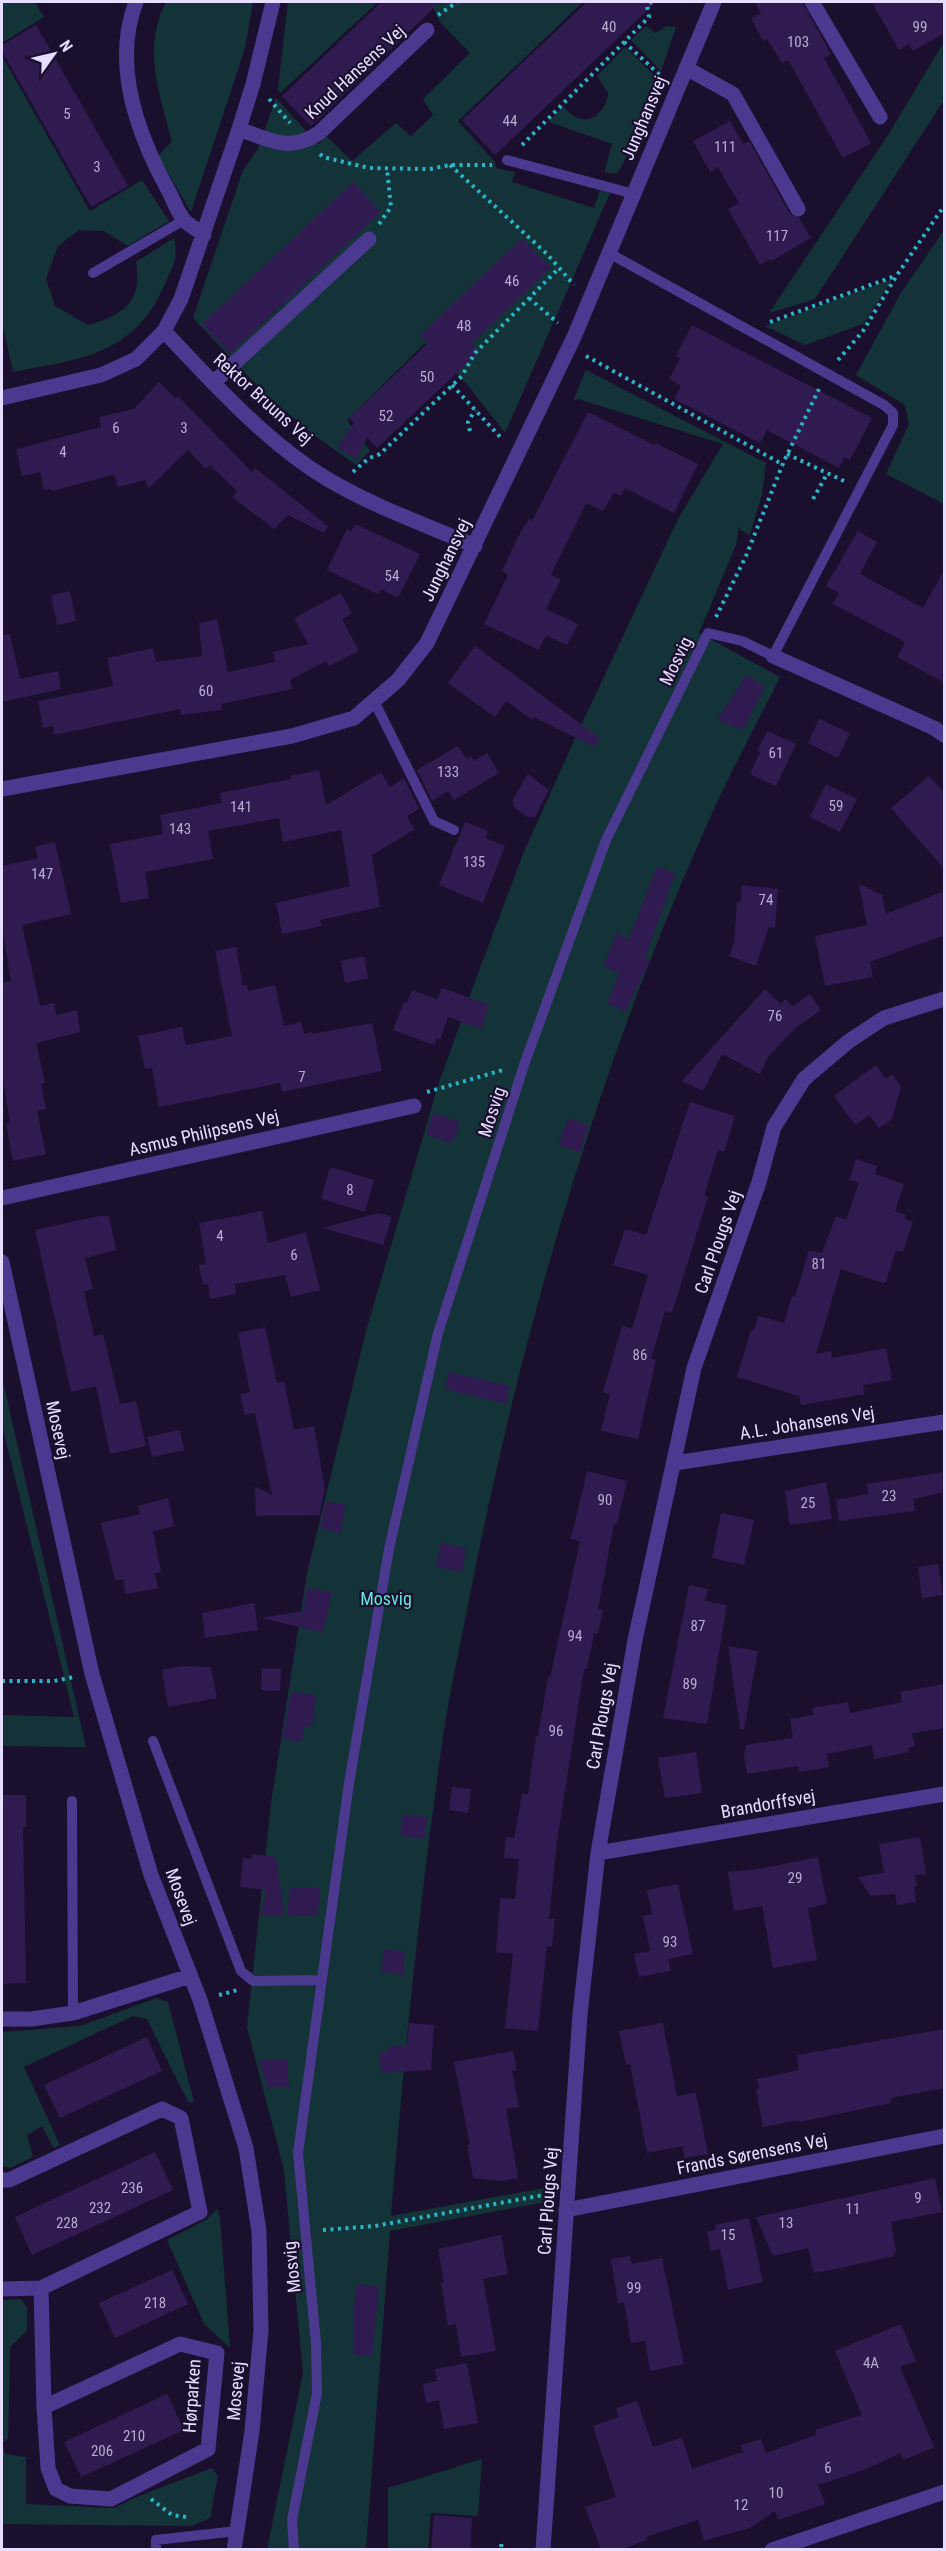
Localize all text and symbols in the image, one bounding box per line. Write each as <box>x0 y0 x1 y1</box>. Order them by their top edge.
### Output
house number: 40 <box>602 18 616 36</box>
house number: 99 <box>913 18 927 36</box>
street label: Knud Hansens Vej <box>301 20 409 123</box>
north arrow <box>24 24 84 84</box>
house number: 103 <box>787 33 809 51</box>
text: N <box>55 37 77 55</box>
street label: Junghansvej <box>616 73 671 163</box>
house number: 5 <box>63 105 71 123</box>
house number: 44 <box>503 112 517 130</box>
house number: 111 <box>714 138 736 156</box>
house number: 3 <box>93 158 101 176</box>
house number: 117 <box>766 227 788 245</box>
house number: 46 <box>505 272 519 290</box>
house number: 48 <box>457 317 471 335</box>
street label: Rektor Bruuns Vej <box>210 349 317 449</box>
house number: 50 <box>420 368 434 386</box>
house number: 52 <box>379 407 393 425</box>
house number: 6 <box>112 419 120 437</box>
house number: 3 <box>180 419 188 437</box>
house number: 4 <box>59 443 67 461</box>
street label: Junghansvej <box>417 515 475 605</box>
house number: 54 <box>385 567 399 585</box>
street label: Mosvig <box>655 633 696 689</box>
house number: 60 <box>199 682 213 700</box>
house number: 61 <box>769 744 783 762</box>
house number: 133 <box>437 763 459 781</box>
house number: 59 <box>829 797 843 815</box>
house number: 141 <box>230 798 252 816</box>
house number: 143 <box>169 820 191 838</box>
house number: 135 <box>463 853 485 871</box>
house number: 147 <box>31 865 53 883</box>
house number: 74 <box>759 891 773 909</box>
house number: 76 <box>768 1007 782 1025</box>
house number: 7 <box>298 1068 306 1086</box>
street label: Mosvig <box>474 1084 509 1140</box>
street label: Asmus Philipsens Vej <box>127 1105 281 1160</box>
house number: 8 <box>346 1181 354 1199</box>
street label: Carl Plougs Vej <box>690 1187 745 1296</box>
house number: 4 <box>216 1227 224 1245</box>
house number: 6 <box>290 1246 298 1264</box>
house number: 81 <box>812 1255 826 1273</box>
house number: 86 <box>633 1346 647 1364</box>
street label: Mosevej <box>42 1399 75 1461</box>
street label: A.L. Johansens Vej <box>738 1401 876 1444</box>
house number: 23 <box>882 1487 896 1505</box>
house number: 90 <box>598 1491 612 1509</box>
house number: 25 <box>801 1494 815 1512</box>
park label: Mosvig <box>360 1588 412 1609</box>
house number: 87 <box>691 1617 705 1635</box>
house number: 94 <box>568 1627 582 1645</box>
street label: Carl Plougs Vej <box>582 1661 621 1771</box>
house number: 89 <box>683 1675 697 1693</box>
house number: 96 <box>549 1722 563 1740</box>
street label: Brandorffsvej <box>719 1785 817 1822</box>
street label: Mosevej <box>161 1865 201 1928</box>
house number: 29 <box>788 1869 802 1887</box>
house number: 93 <box>663 1933 677 1951</box>
street label: Frands Sørensens Vej <box>675 2129 829 2178</box>
street label: Carl Plougs Vej <box>533 2146 562 2255</box>
house number: 236 <box>121 2179 143 2197</box>
house number: 9 <box>914 2189 922 2207</box>
house number: 232 <box>89 2199 111 2217</box>
house number: 11 <box>846 2200 860 2218</box>
house number: 228 <box>56 2214 78 2232</box>
house number: 13 <box>779 2214 793 2232</box>
house number: 15 <box>721 2226 735 2244</box>
street label: Mosvig <box>278 2240 305 2294</box>
house number: 99 <box>627 2279 641 2297</box>
house number: 218 <box>144 2294 166 2312</box>
house number: 4A <box>863 2354 879 2372</box>
street label: Hørparken <box>178 2358 205 2433</box>
street label: Mosevej <box>222 2361 249 2421</box>
house number: 210 <box>123 2427 145 2445</box>
house number: 206 <box>91 2442 113 2460</box>
house number: 6 <box>824 2459 832 2477</box>
house number: 10 <box>769 2484 783 2502</box>
house number: 12 <box>734 2496 748 2514</box>

